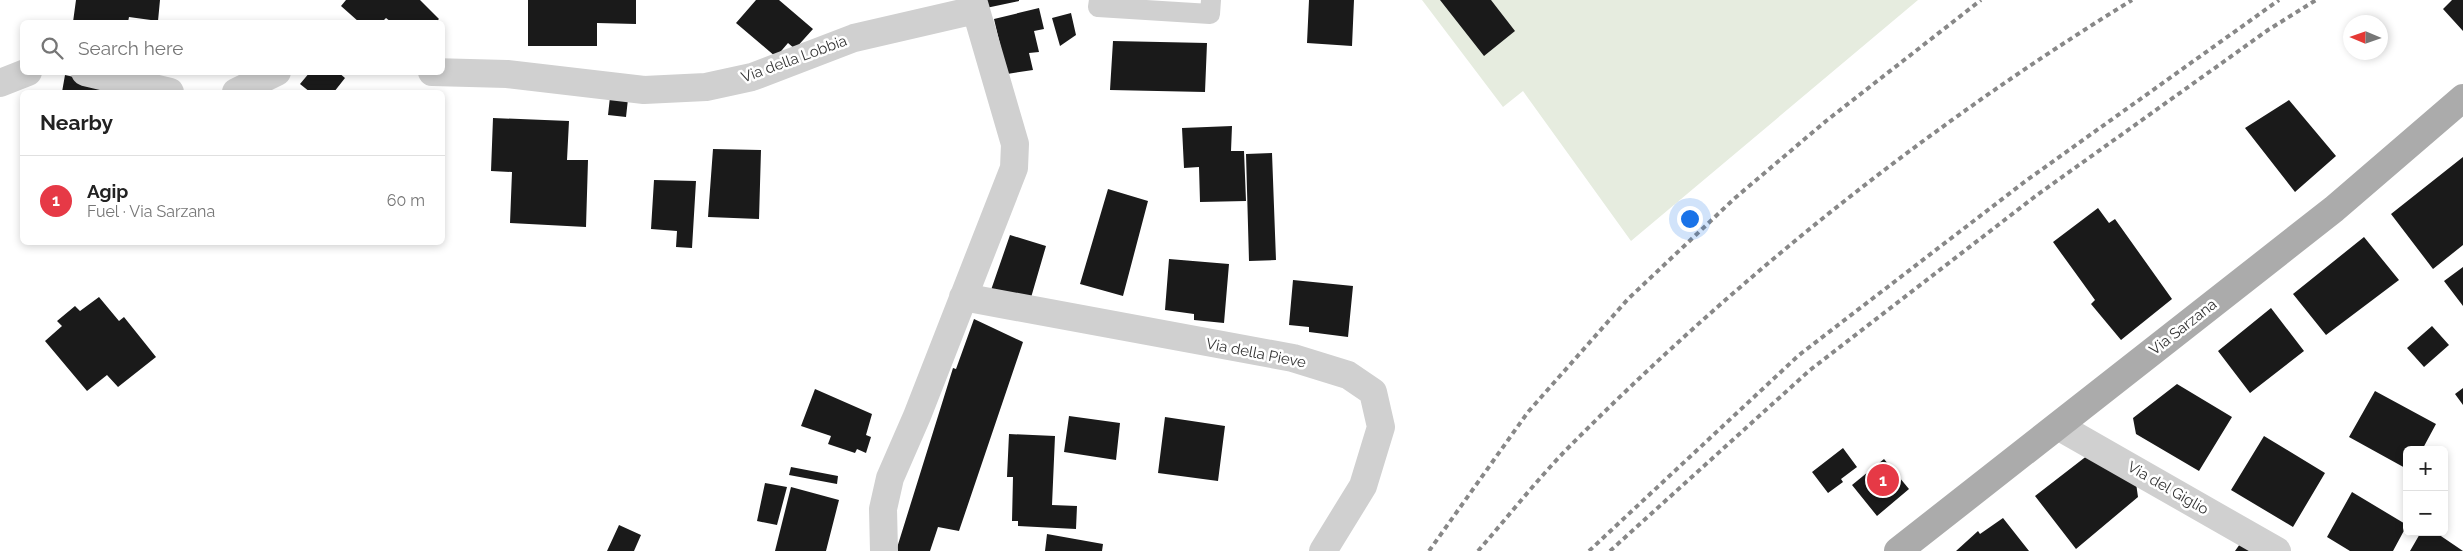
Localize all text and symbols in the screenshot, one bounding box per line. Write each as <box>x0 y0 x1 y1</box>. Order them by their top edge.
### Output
north arrow <box>2343 15 2388 60</box>
search box <box>20 20 445 75</box>
street label: Via della Lobbia <box>739 32 849 86</box>
icon: search <box>38 34 66 62</box>
text: Search here <box>78 37 184 59</box>
text: Nearby <box>40 110 113 135</box>
text: Agip <box>87 180 128 202</box>
text: 1 <box>52 191 60 210</box>
text: 60 m <box>387 191 425 210</box>
text: Fuel · Via Sarzana <box>87 202 215 221</box>
your location <box>1677 206 1703 232</box>
street label: Via Sarzana <box>2146 295 2220 359</box>
street label: Via della Pieve <box>1204 334 1308 372</box>
map controls <box>2403 446 2448 536</box>
button: + <box>2403 446 2448 491</box>
street label: Via del Giglio <box>2124 458 2212 518</box>
pin: 1 <box>1867 461 1899 499</box>
button: − <box>2403 491 2448 536</box>

